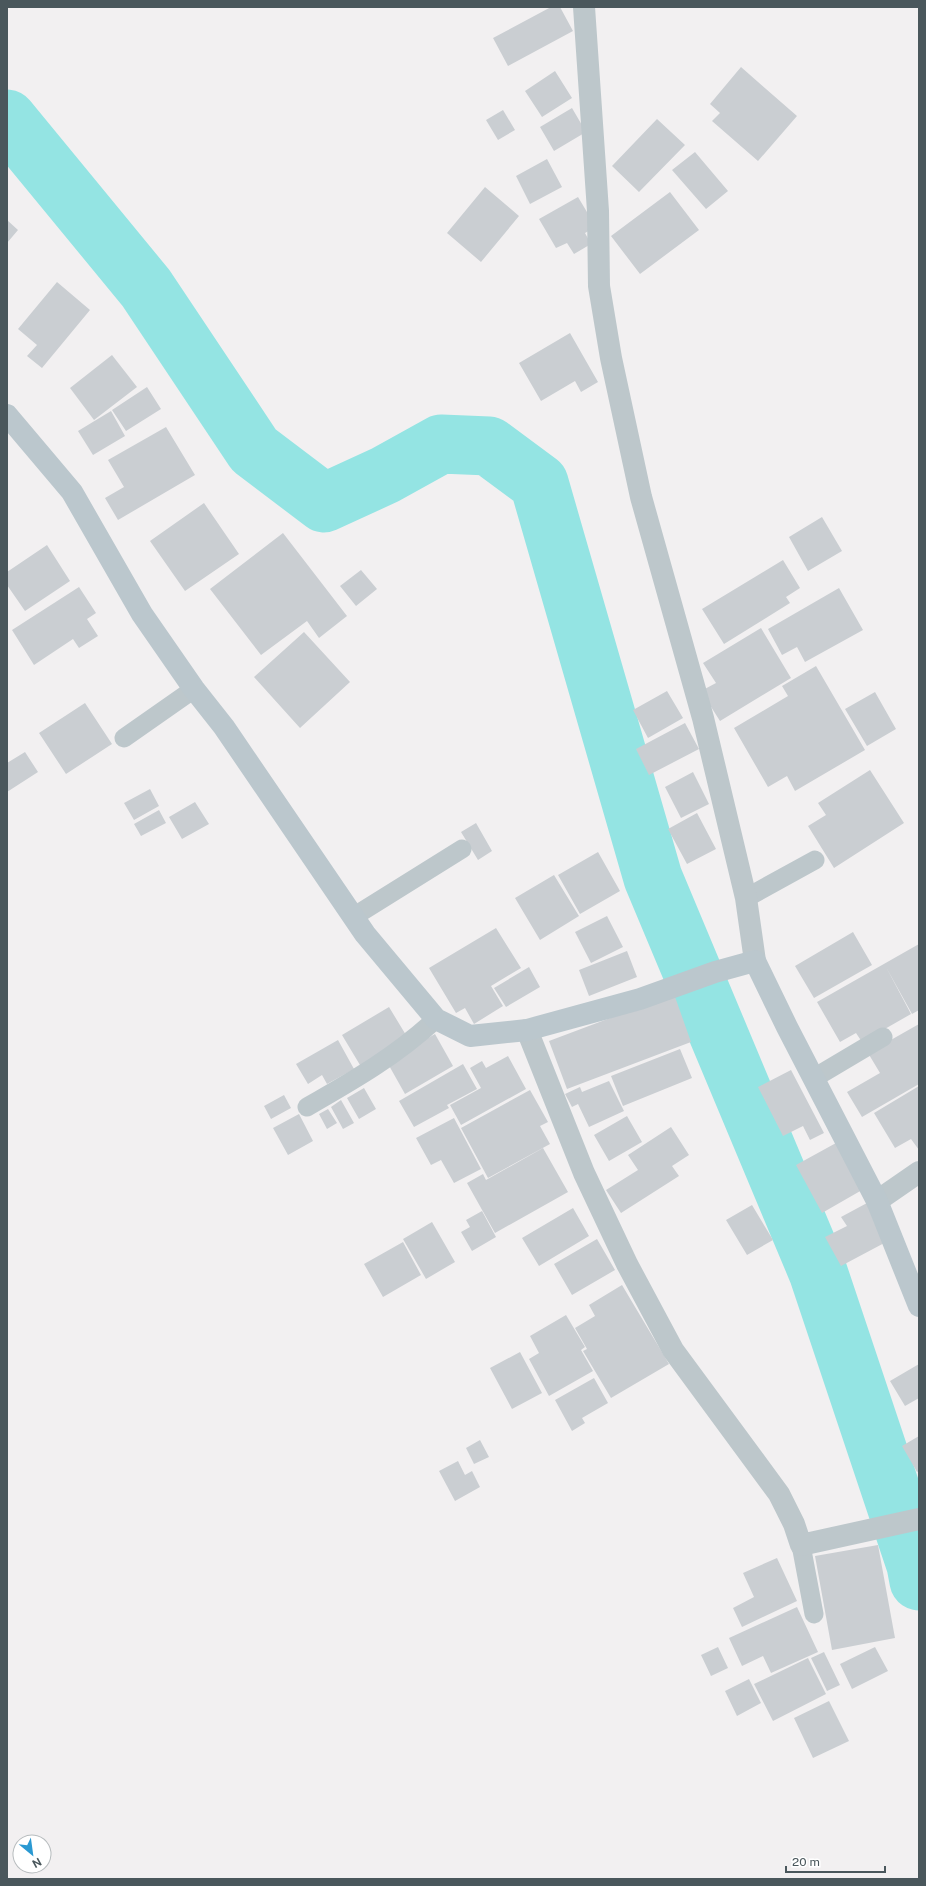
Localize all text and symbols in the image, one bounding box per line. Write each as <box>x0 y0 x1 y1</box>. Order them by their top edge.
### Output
north arrow <box>12 1834 52 1874</box>
scale bar <box>786 1848 885 1874</box>
text: N <box>30 1855 44 1870</box>
text: 20 m <box>792 1855 820 1869</box>

